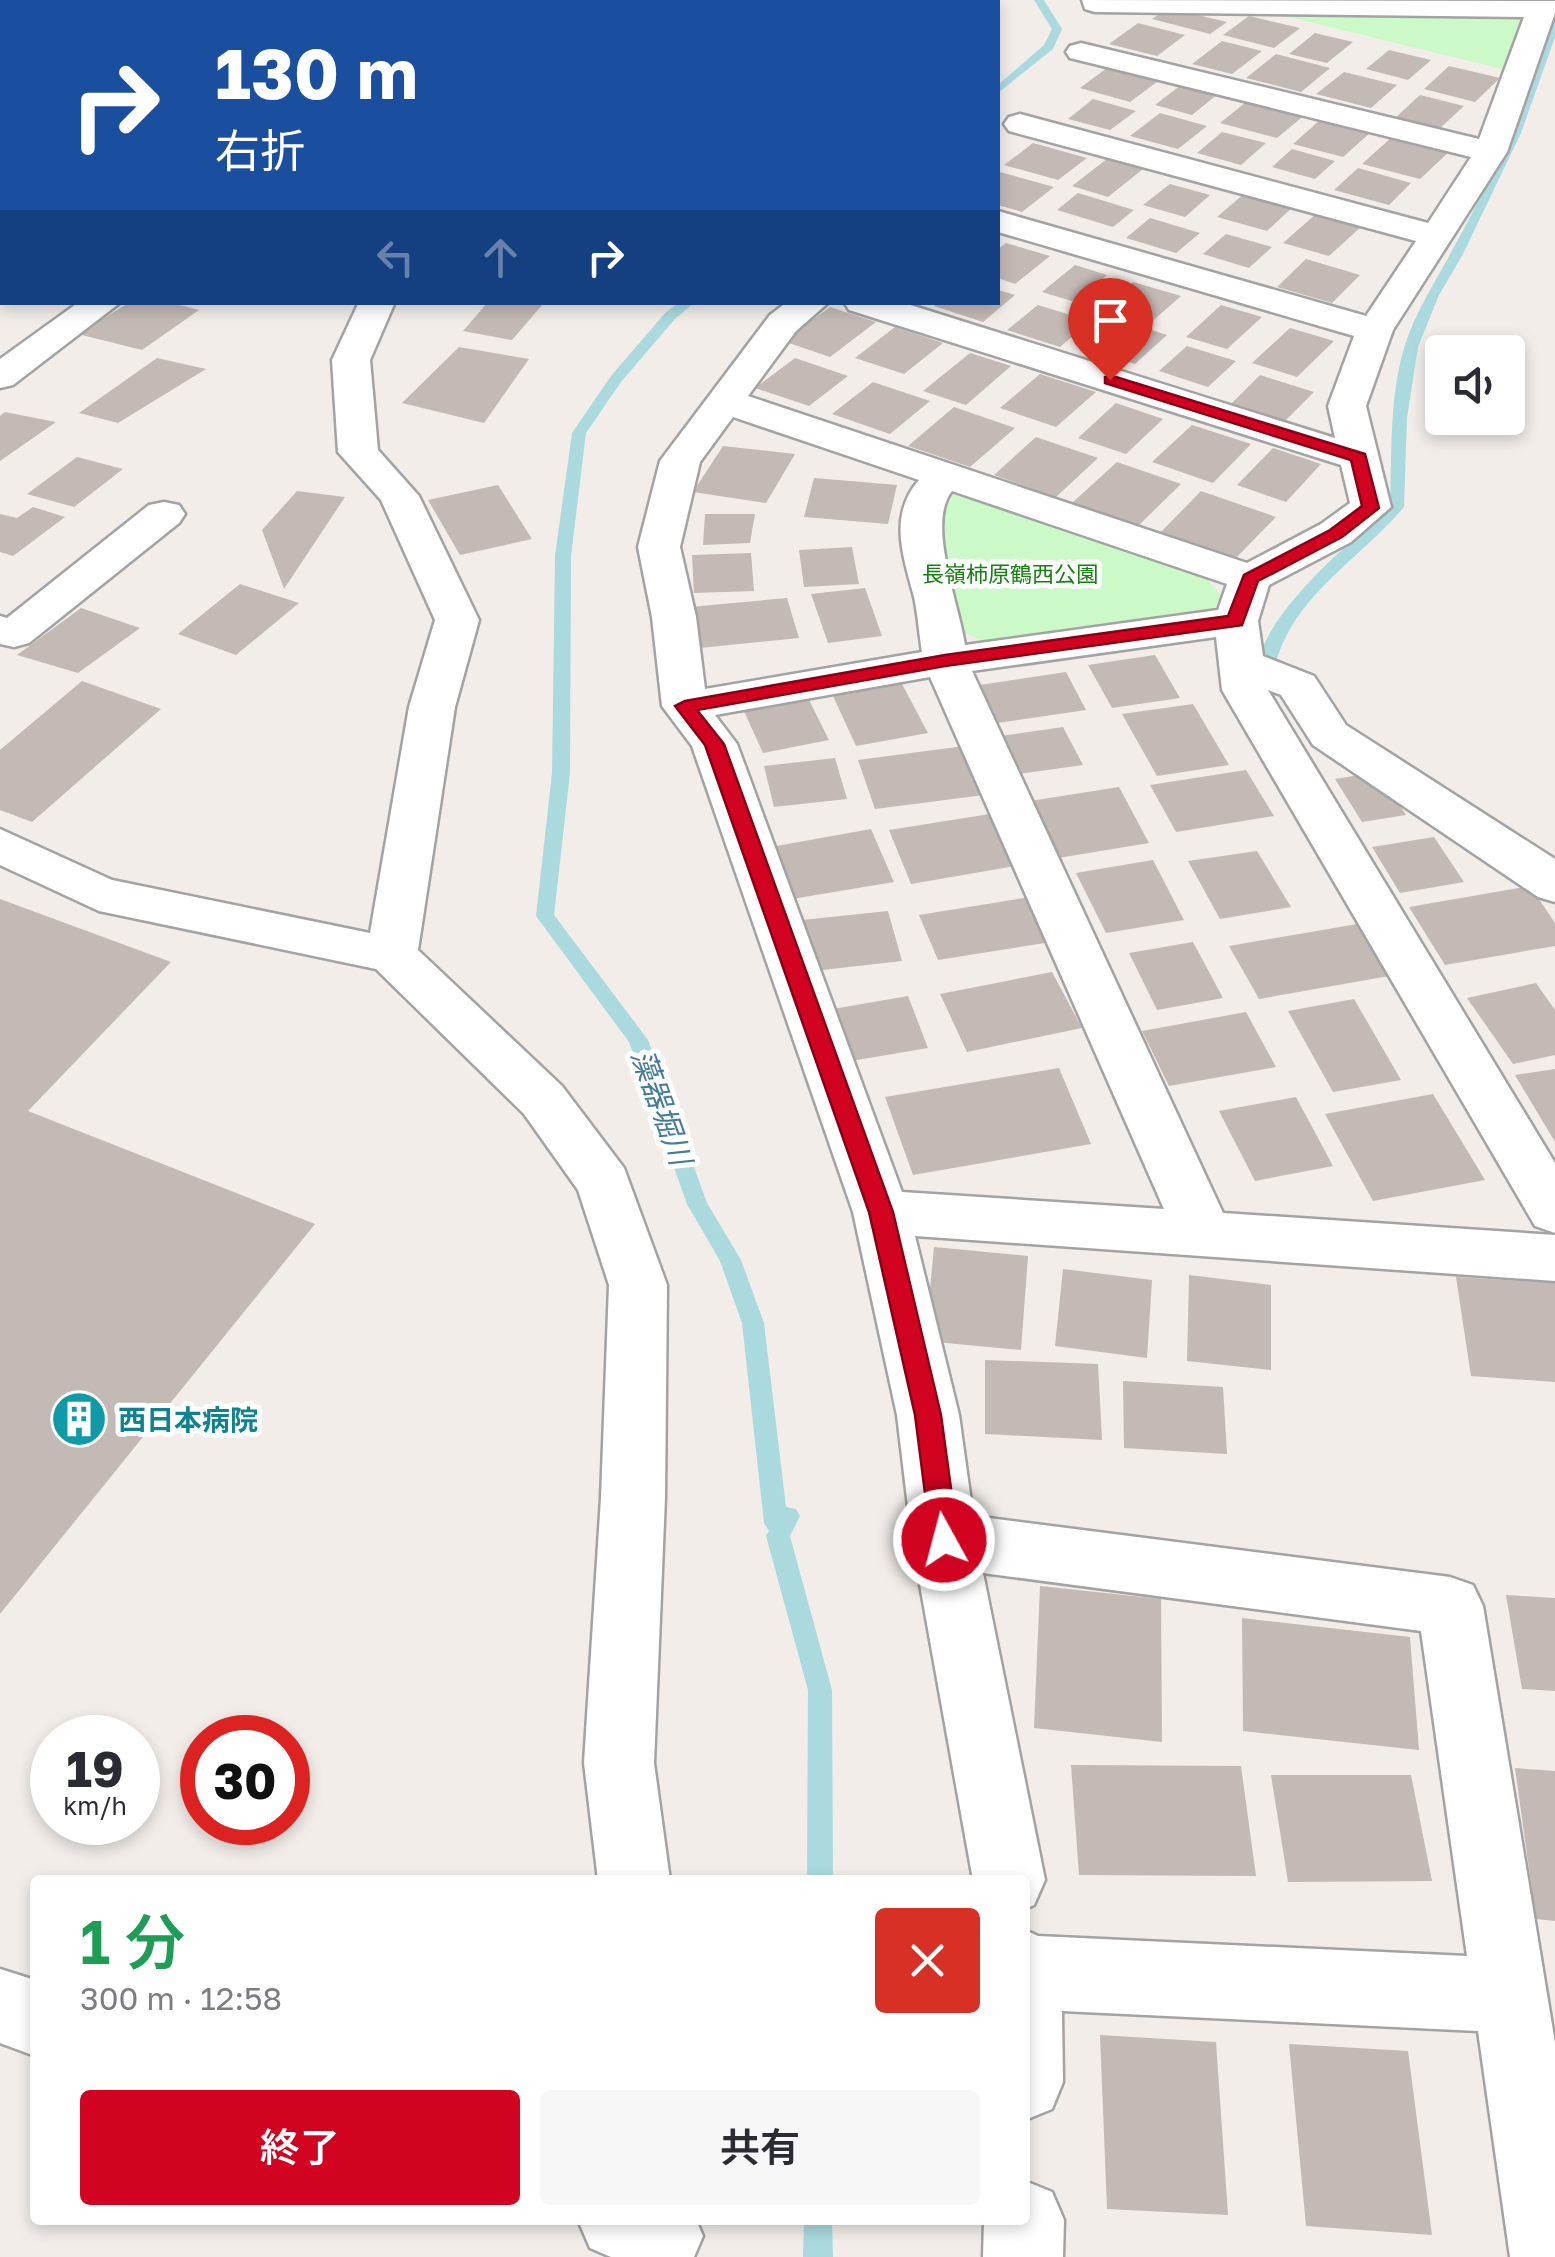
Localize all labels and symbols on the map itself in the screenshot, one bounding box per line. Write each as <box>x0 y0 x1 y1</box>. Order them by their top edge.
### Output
pin <box>1068 278 1153 381</box>
park label: 長嶺柿原鶴西公園 <box>922 560 1098 587</box>
water label: 藻器堀川 <box>625 1044 700 1172</box>
building icon: 西日本病院 <box>49 1389 109 1449</box>
place label: 西日本病院 <box>118 1403 258 1436</box>
position arrow <box>892 1488 996 1592</box>
speed limit sign: 30 <box>180 1715 310 1845</box>

